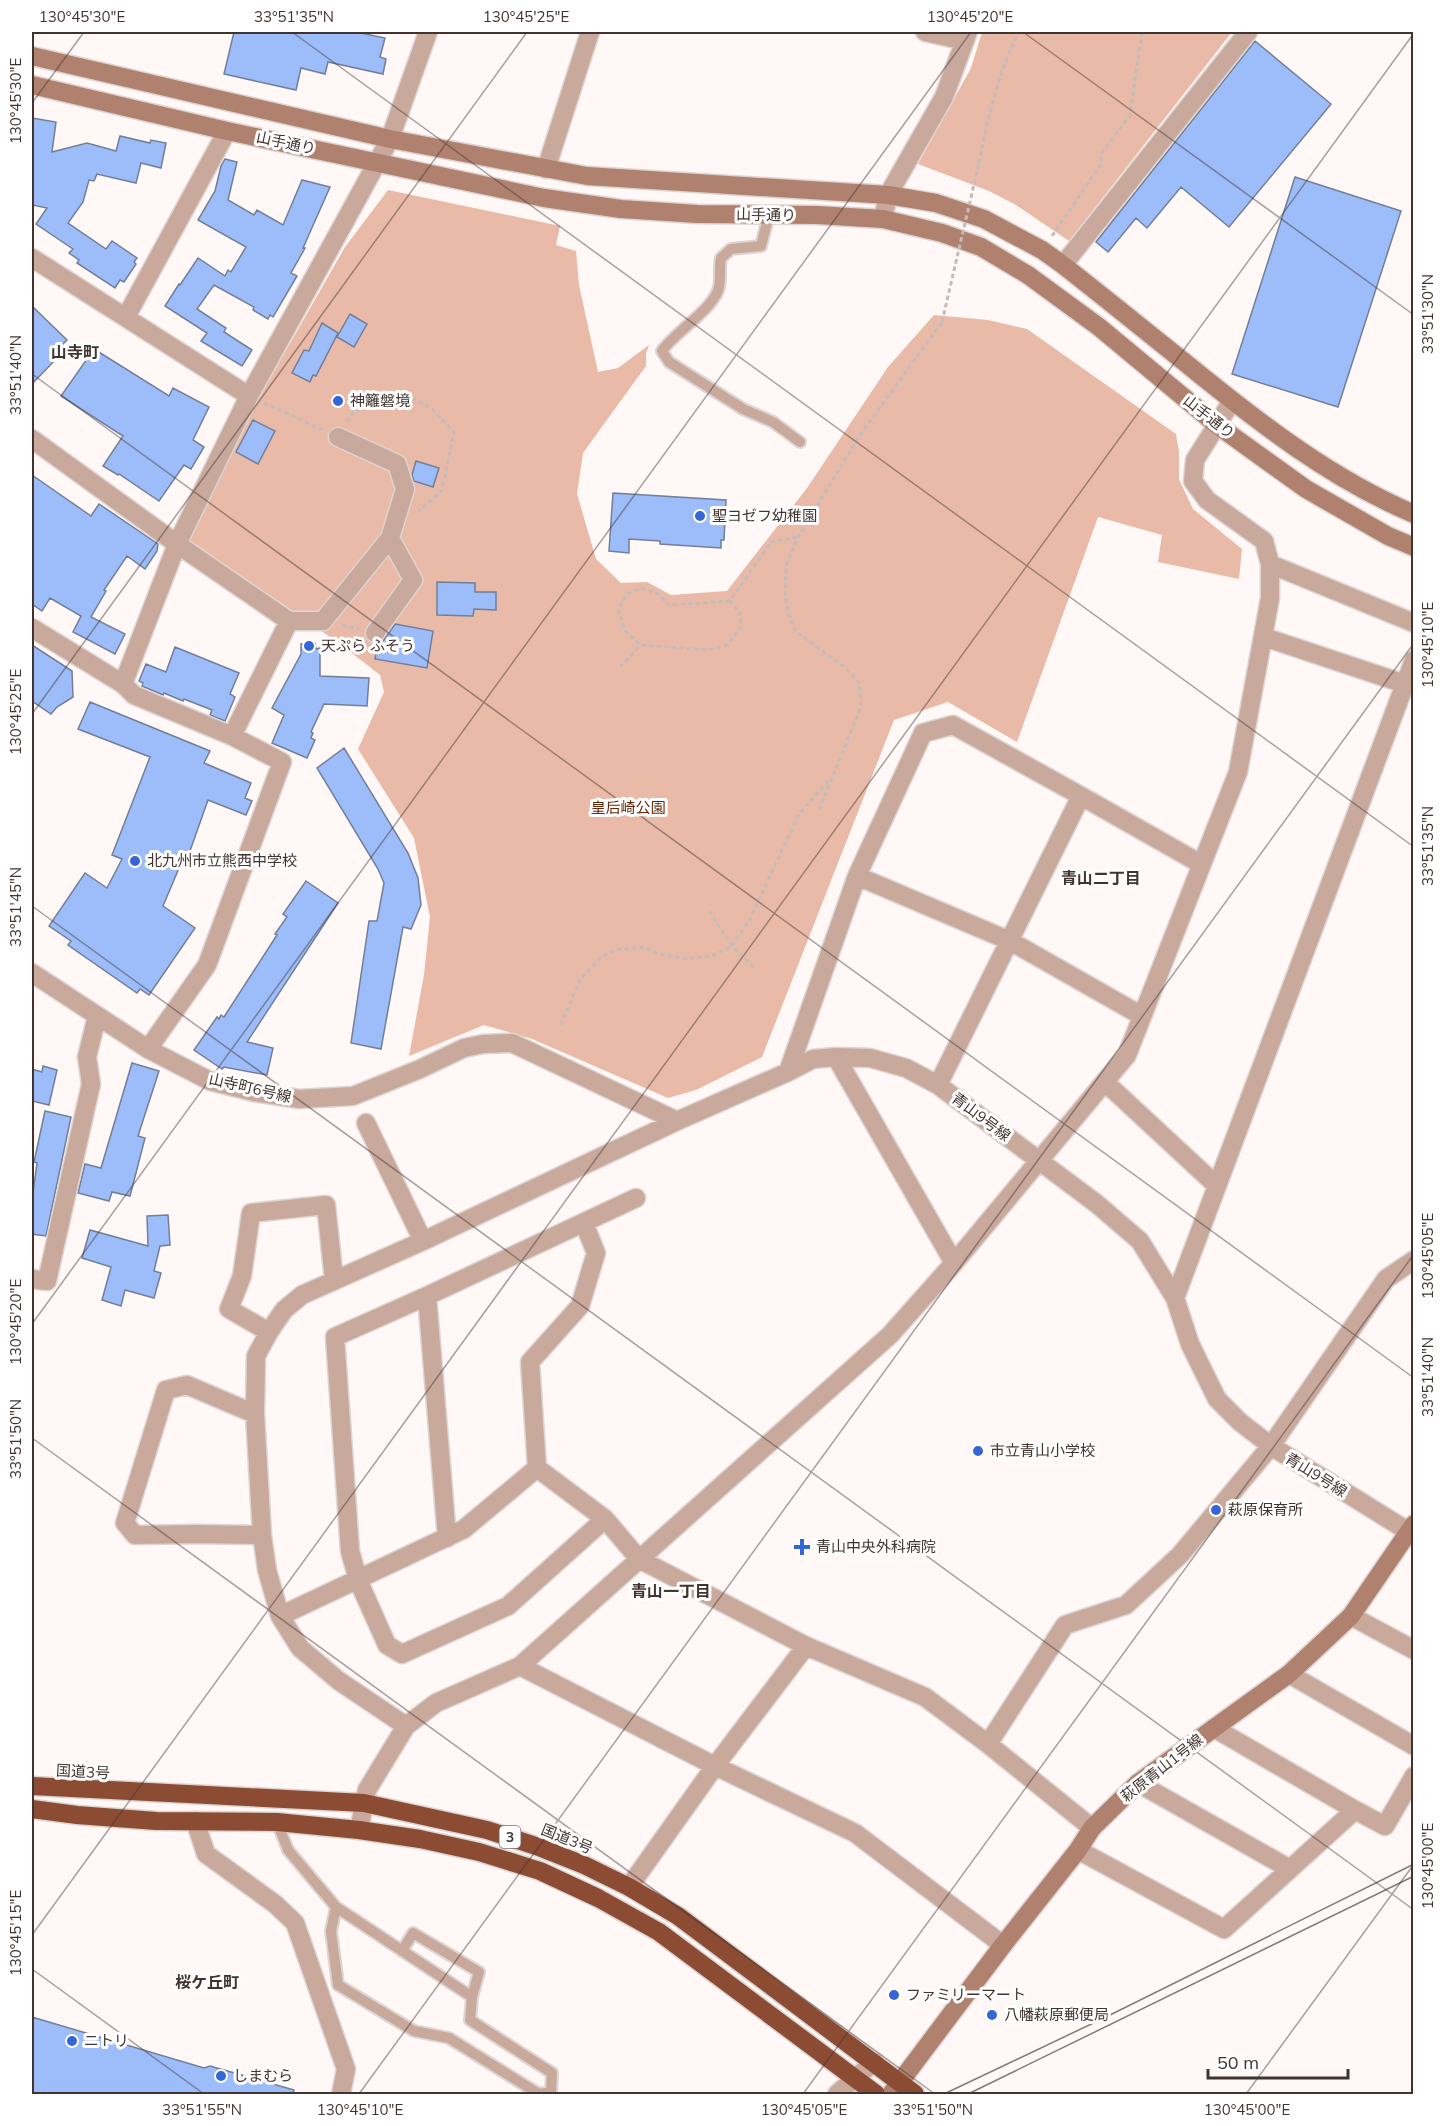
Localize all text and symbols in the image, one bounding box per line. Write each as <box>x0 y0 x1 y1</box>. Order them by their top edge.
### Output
text: 130°45'30"E <box>39 7 125 26</box>
text: 33°51'35"N <box>254 7 334 26</box>
text: 130°45'25"E <box>483 7 569 26</box>
text: 130°45'20"E <box>927 7 1013 26</box>
text: 130°45'30"E <box>6 58 25 144</box>
street label: 山手通り <box>255 127 317 158</box>
street label: 山手通り <box>736 204 796 225</box>
text: 33°51'30"N <box>1418 274 1437 354</box>
text: 33°51'40"N <box>6 335 25 415</box>
district label: 山寺町 <box>51 342 99 362</box>
place label: 神籬磐境 <box>350 391 410 410</box>
street label: 山手通り <box>1180 391 1239 443</box>
marker: 神籬磐境 <box>331 394 345 408</box>
place label: 聖ヨゼフ幼稚園 <box>712 506 817 525</box>
marker: 聖ヨゼフ幼稚園 <box>693 509 707 523</box>
text: 130°45'10"E <box>1418 602 1437 688</box>
place label: 天ぷら ふそう <box>321 636 415 655</box>
marker: 天ぷら ふそう <box>302 639 316 653</box>
text: 130°45'25"E <box>6 669 25 755</box>
park label: 皇后崎公園 <box>590 798 666 817</box>
text: 33°51'35"N <box>1418 806 1437 886</box>
place label: 北九州市立熊西中学校 <box>147 851 297 870</box>
marker: 北九州市立熊西中学校 <box>128 854 142 868</box>
text: 33°51'45"N <box>6 867 25 947</box>
district label: 青山二丁目 <box>1061 868 1141 888</box>
street label: 山寺町6号線 <box>207 1069 293 1106</box>
street label: 青山9号線 <box>948 1088 1015 1145</box>
text: 130°45'05"E <box>1418 1213 1437 1299</box>
text: 130°45'20"E <box>6 1279 25 1365</box>
text: 33°51'40"N <box>1418 1337 1437 1417</box>
text: 33°51'50"N <box>6 1399 25 1479</box>
place label: 市立青山小学校 <box>990 1441 1095 1460</box>
marker: 市立青山小学校 <box>971 1444 985 1458</box>
street label: 青山9号線 <box>1282 1448 1351 1501</box>
place label: 萩原保育所 <box>1228 1500 1303 1519</box>
marker: 萩原保育所 <box>1209 1503 1223 1517</box>
place label: 青山中央外科病院 <box>816 1537 936 1556</box>
marker: 青山中央外科病院 <box>793 1538 811 1556</box>
district label: 青山一丁目 <box>631 1581 711 1601</box>
street label: 萩原青山1号線 <box>1117 1730 1207 1806</box>
street label: 国道3号 <box>56 1761 110 1782</box>
street label: 国道3号 <box>539 1820 596 1857</box>
text: 130°45'00"E <box>1418 1823 1437 1909</box>
road number: 3 <box>500 1826 520 1848</box>
text: 130°45'15"E <box>6 1890 25 1976</box>
district label: 桜ケ丘町 <box>175 1972 239 1992</box>
place label: ファミリーマート <box>906 1985 1026 2004</box>
marker: ファミリーマート <box>887 1988 901 2002</box>
place label: 八幡萩原郵便局 <box>1004 2005 1109 2024</box>
marker: 八幡萩原郵便局 <box>985 2008 999 2022</box>
place label: ニトリ <box>84 2031 129 2050</box>
marker: ニトリ <box>65 2034 79 2048</box>
scale bar <box>1208 2042 1348 2080</box>
text: 50 m <box>1217 2051 1259 2074</box>
place label: しまむら <box>233 2066 293 2085</box>
marker: しまむら <box>214 2069 228 2083</box>
text: 33°51'55"N <box>162 2100 242 2119</box>
text: 130°45'10"E <box>317 2100 403 2119</box>
text: 130°45'05"E <box>761 2100 847 2119</box>
text: 33°51'50"N <box>893 2100 973 2119</box>
text: 130°45'00"E <box>1204 2100 1290 2119</box>

